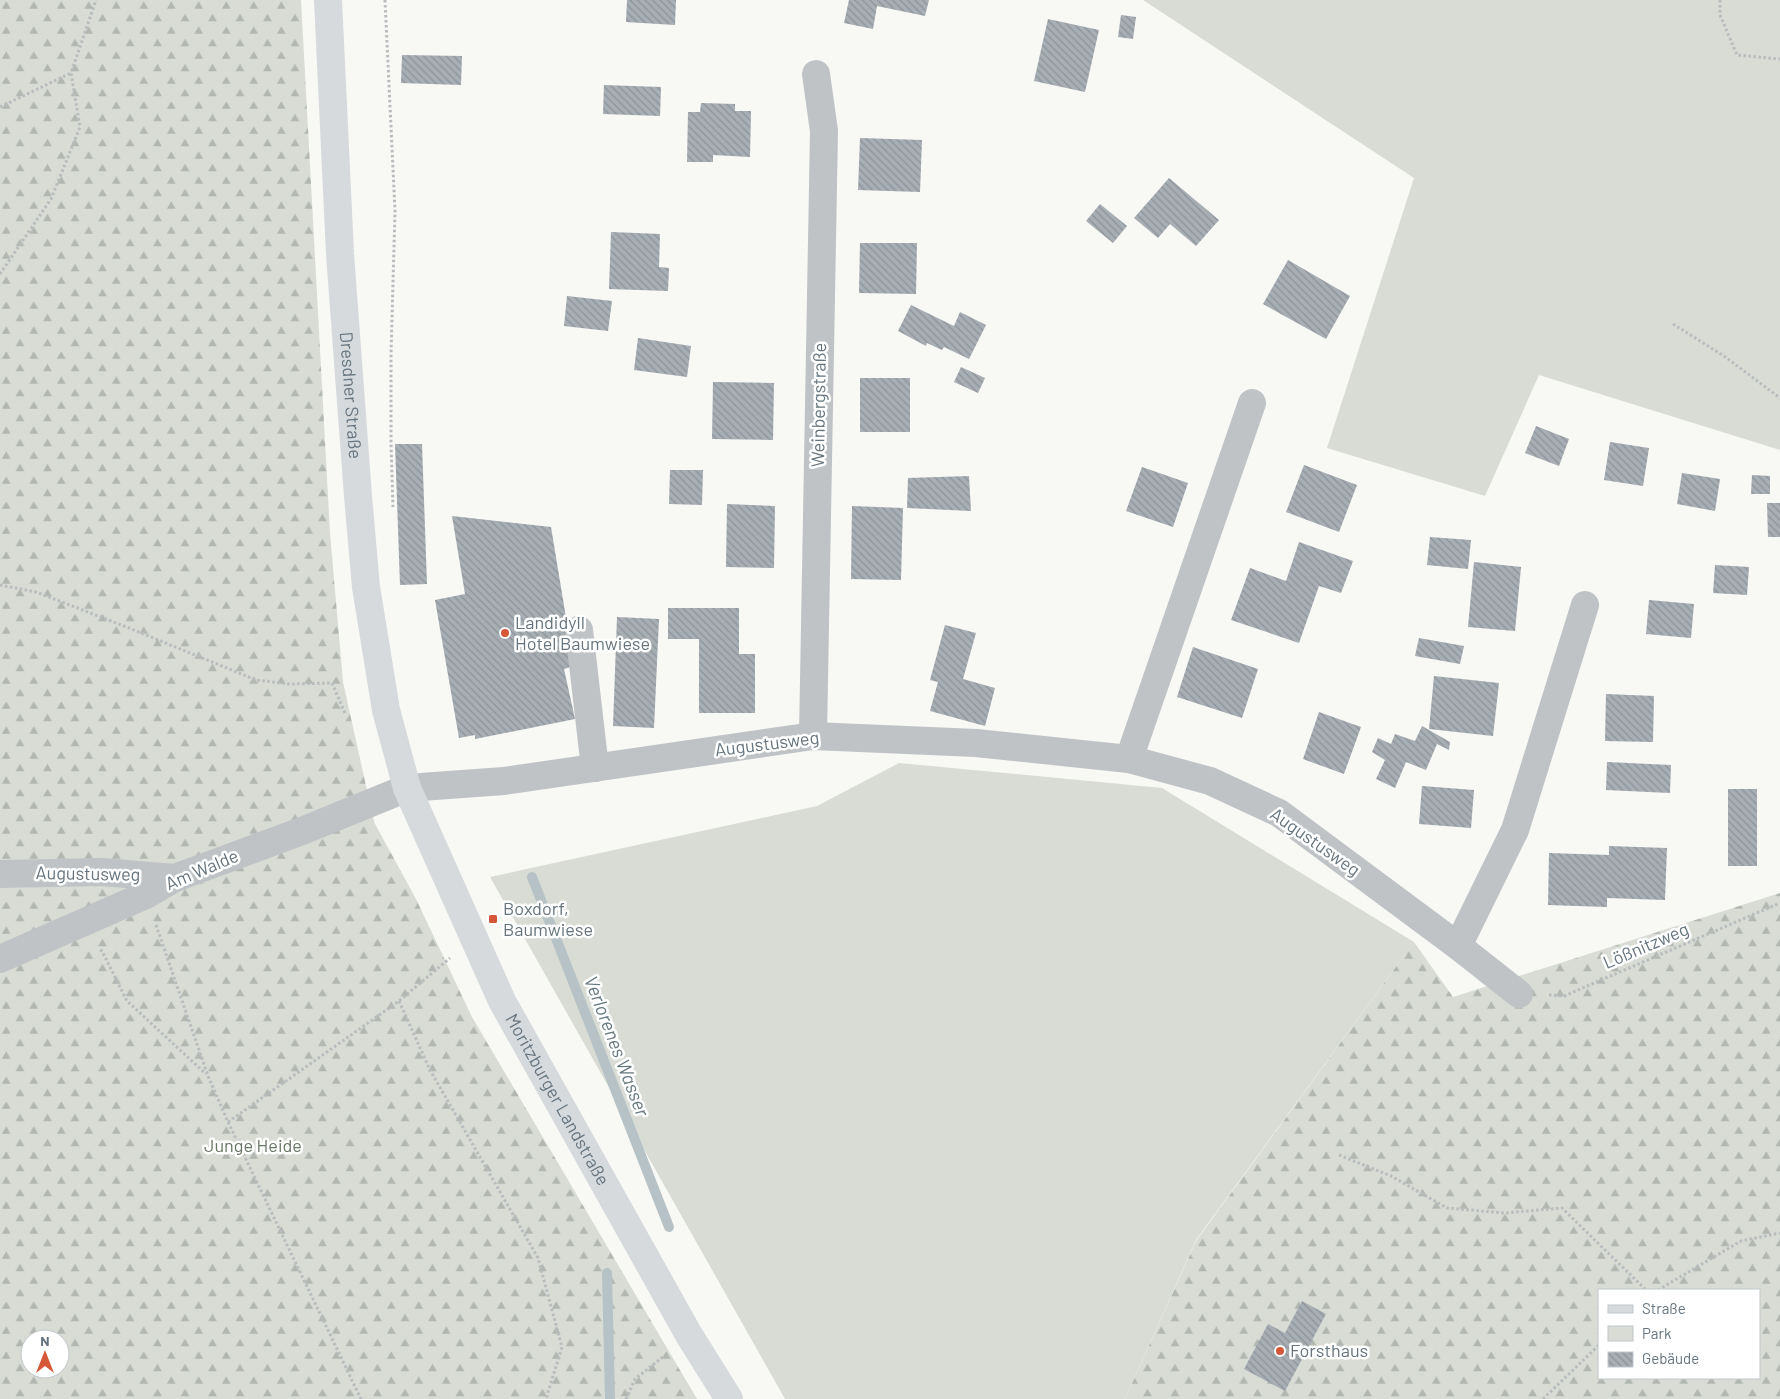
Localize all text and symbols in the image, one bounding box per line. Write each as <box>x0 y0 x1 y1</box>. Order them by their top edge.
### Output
street label: Dresdner Straße <box>336 331 367 460</box>
street label: Weinbergstraße <box>806 343 830 467</box>
place label: Landidyll Hotel Baumwiese <box>515 611 650 654</box>
marker: Landidyll Hotel Baumwiese <box>499 627 511 639</box>
street label: Augustusweg <box>714 726 820 760</box>
street label: Augustusweg <box>1266 802 1365 880</box>
street label: Am Walde <box>162 844 241 894</box>
street label: Augustusweg <box>35 861 141 885</box>
place label: Boxdorf, Baumwiese <box>503 897 593 940</box>
marker: Boxdorf, Baumwiese <box>487 913 499 925</box>
street label: Lößnitzweg <box>1600 917 1692 973</box>
water label: Verlorenes Wasser <box>580 972 655 1121</box>
street label: Moritzburger Landstraße <box>501 1010 615 1189</box>
park label: Junge Heide <box>204 1134 302 1156</box>
legend <box>1598 1289 1760 1379</box>
text: Straße <box>1642 1299 1686 1317</box>
text: Park <box>1642 1324 1672 1342</box>
north arrow <box>20 1329 70 1379</box>
text: N <box>40 1332 50 1349</box>
place label: Forsthaus <box>1290 1339 1368 1361</box>
marker: Forsthaus <box>1274 1345 1286 1357</box>
text: Gebäude <box>1642 1349 1699 1367</box>

